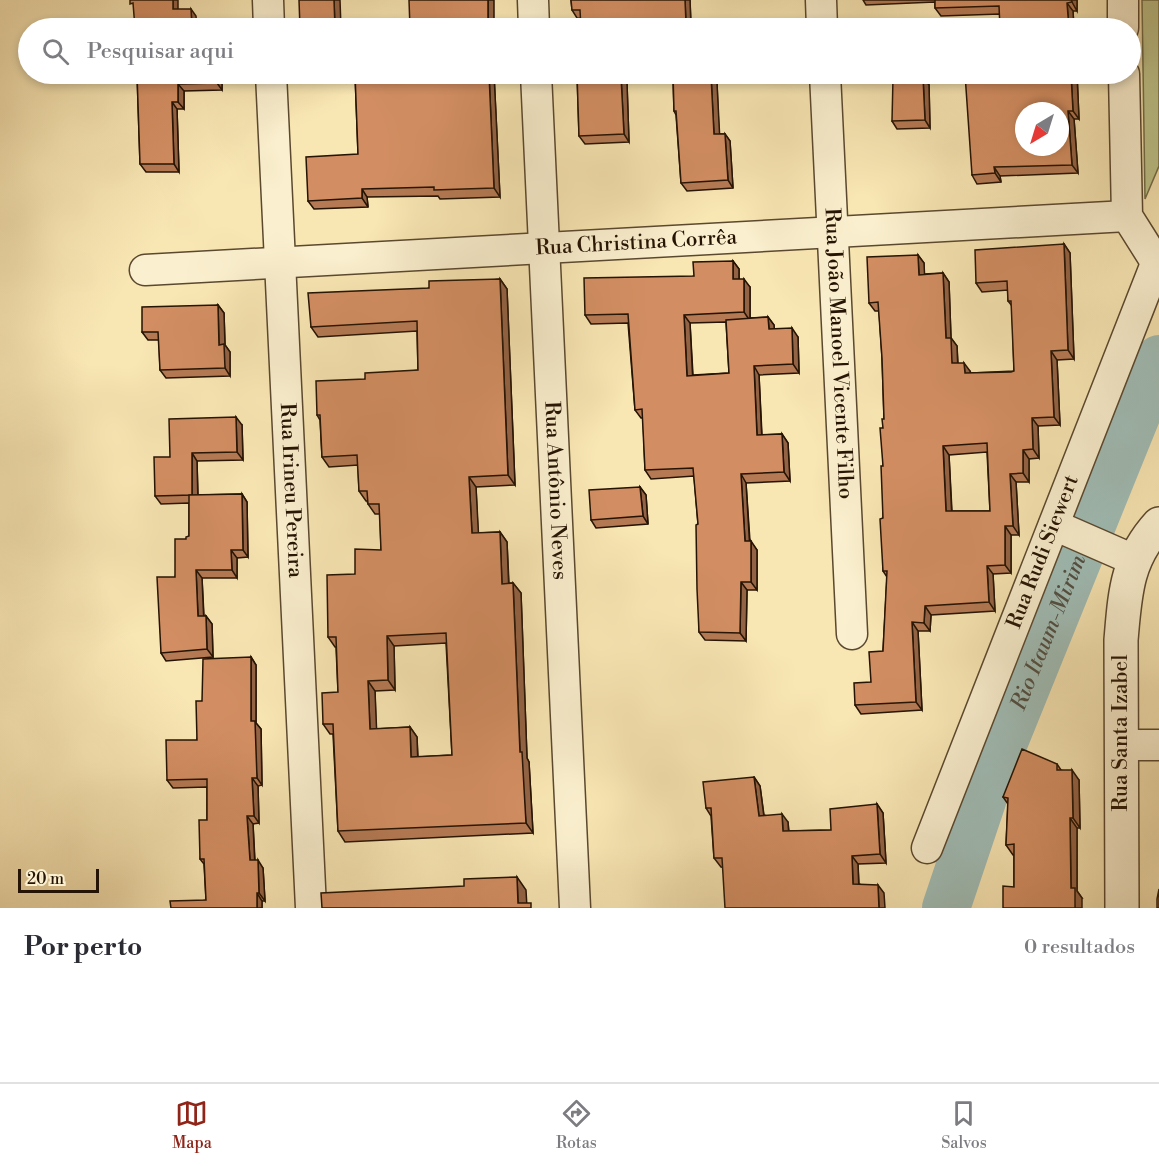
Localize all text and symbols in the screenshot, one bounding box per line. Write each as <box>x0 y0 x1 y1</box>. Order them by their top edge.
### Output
search box <box>18 18 1141 84</box>
icon: search <box>39 35 72 68</box>
text: Pesquisar aqui <box>87 38 234 65</box>
north arrow <box>1015 102 1069 156</box>
street label: Rua João Manoel Vicente Filho <box>818 207 858 500</box>
street label: Rua Christina Corrêa <box>535 224 738 262</box>
street label: Rua Antônio Neves <box>538 401 573 580</box>
street label: Rua Irineu Pereira <box>274 402 308 579</box>
street label: Rua Rudi Siewert <box>1001 471 1085 632</box>
water label: Rio Itaum-Mirim <box>1004 551 1092 715</box>
street label: Rua Santa Izabel <box>1108 655 1134 811</box>
scale bar <box>18 866 99 894</box>
text: 20 m <box>27 869 64 889</box>
text: Por perto <box>24 931 142 963</box>
text: 0 resultados <box>1024 935 1135 960</box>
tab: Mapa <box>172 1097 212 1153</box>
tab: Rotas <box>556 1097 597 1153</box>
tab: Salvos <box>941 1097 987 1153</box>

